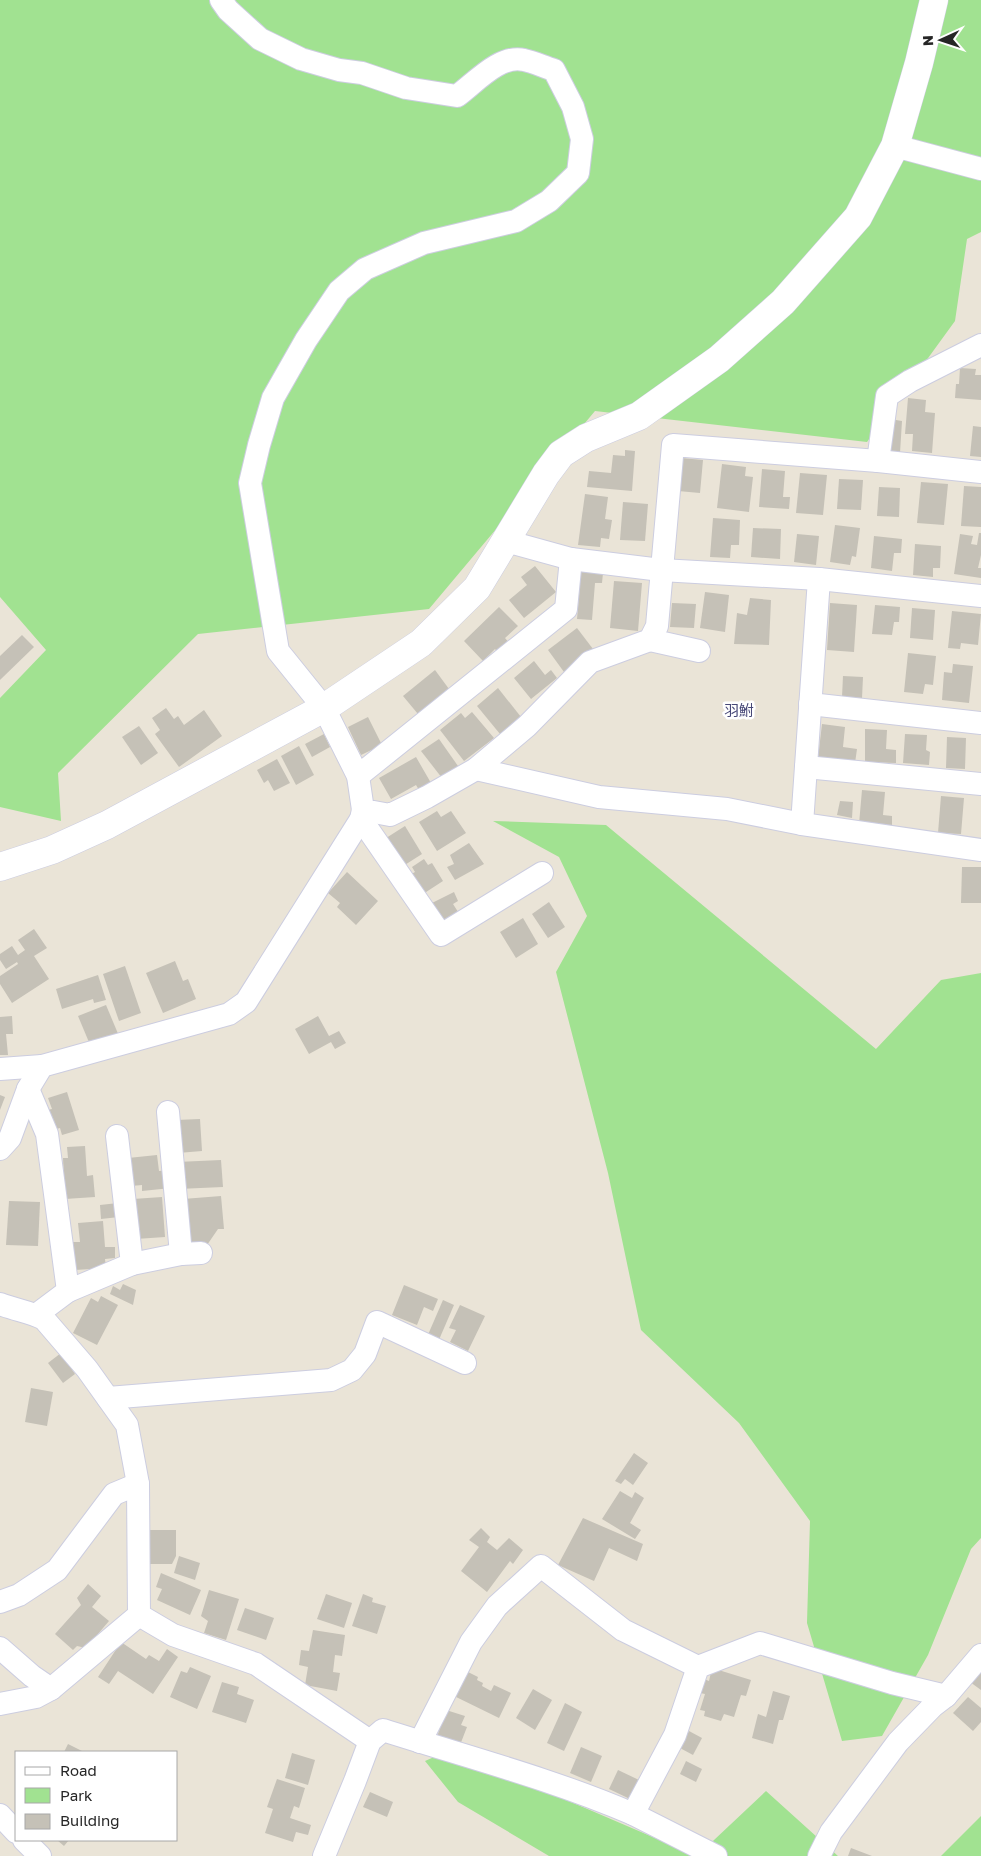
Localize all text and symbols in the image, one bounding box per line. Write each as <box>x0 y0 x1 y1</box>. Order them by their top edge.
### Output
north arrow <box>916 15 966 65</box>
text: N <box>919 35 936 46</box>
district label: 羽鮒 <box>724 701 754 719</box>
legend <box>15 1751 178 1841</box>
text: Road <box>60 1761 97 1779</box>
text: Park <box>60 1786 93 1804</box>
text: Building <box>60 1811 120 1829</box>

